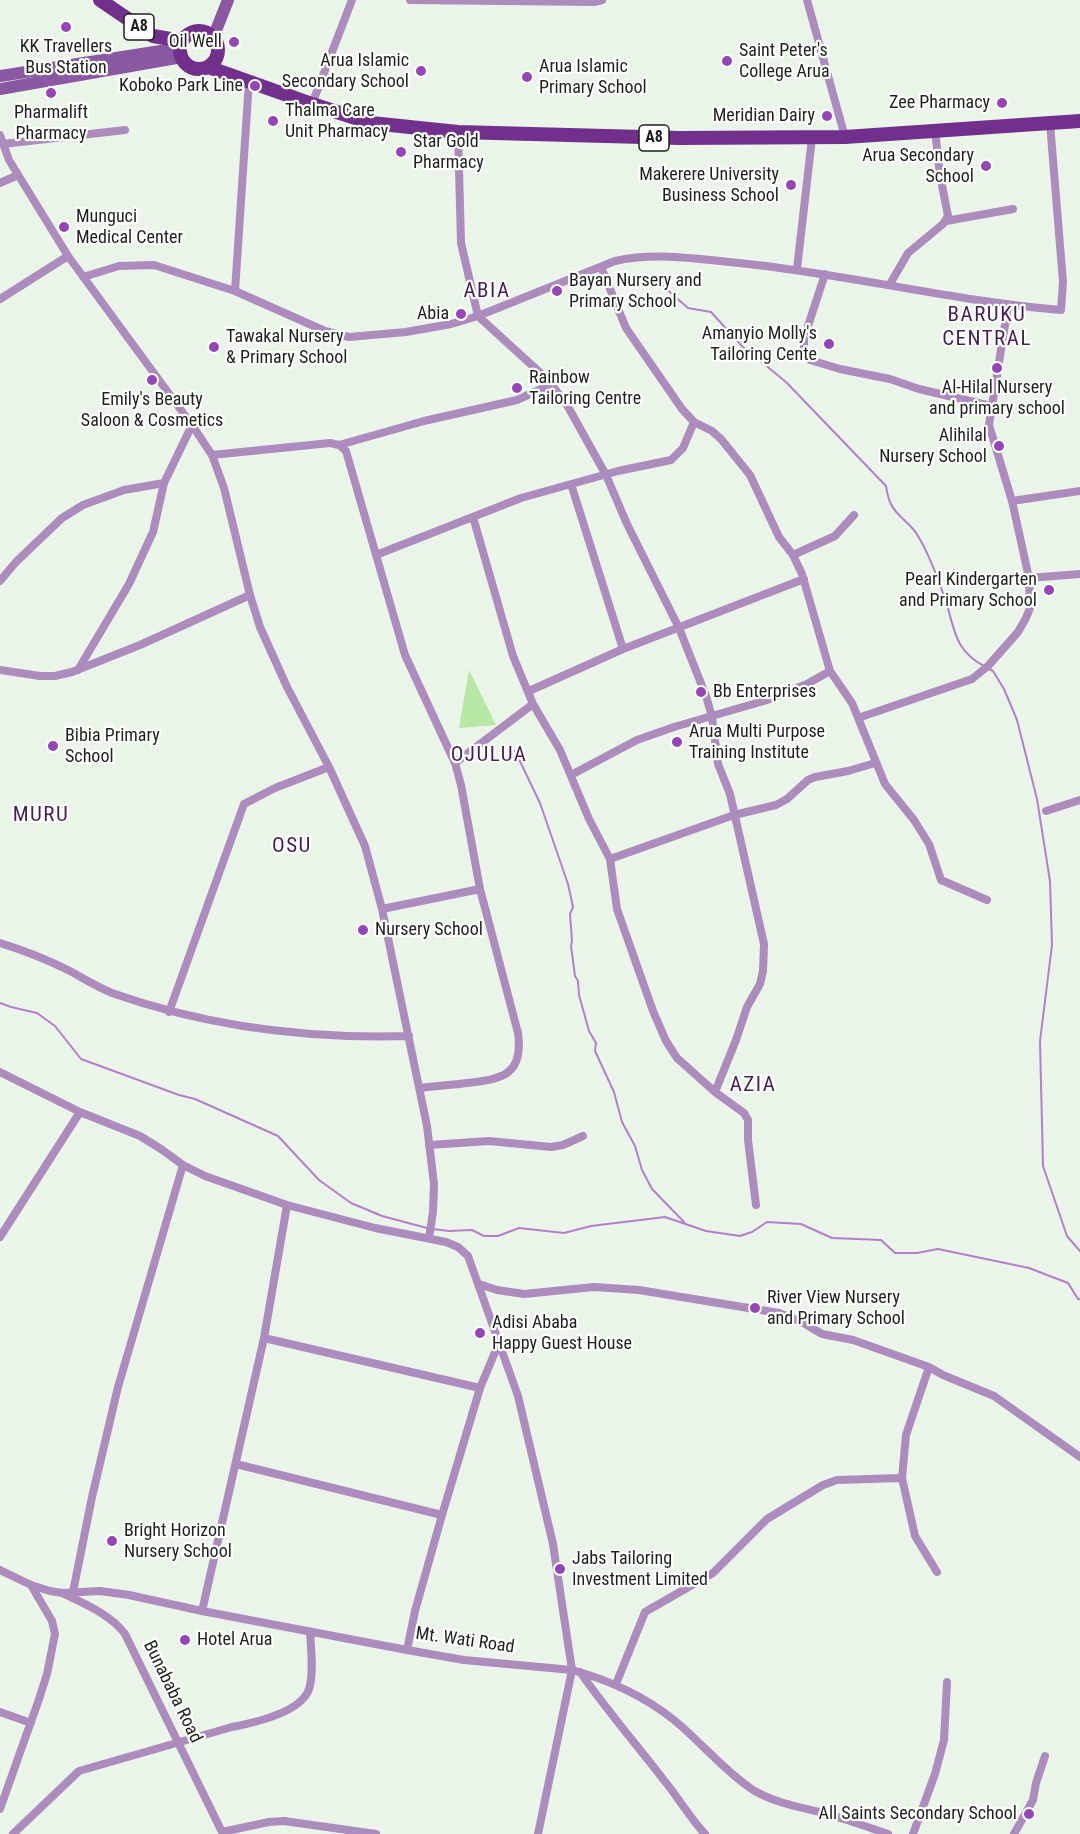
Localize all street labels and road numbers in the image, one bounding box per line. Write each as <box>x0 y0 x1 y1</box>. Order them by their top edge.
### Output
road number: A8 <box>124 14 154 40</box>
road number: A8 <box>639 125 669 151</box>
street label: Mt. Wati Road <box>414 1623 516 1659</box>
street label: Bunababa Road <box>138 1637 206 1747</box>

